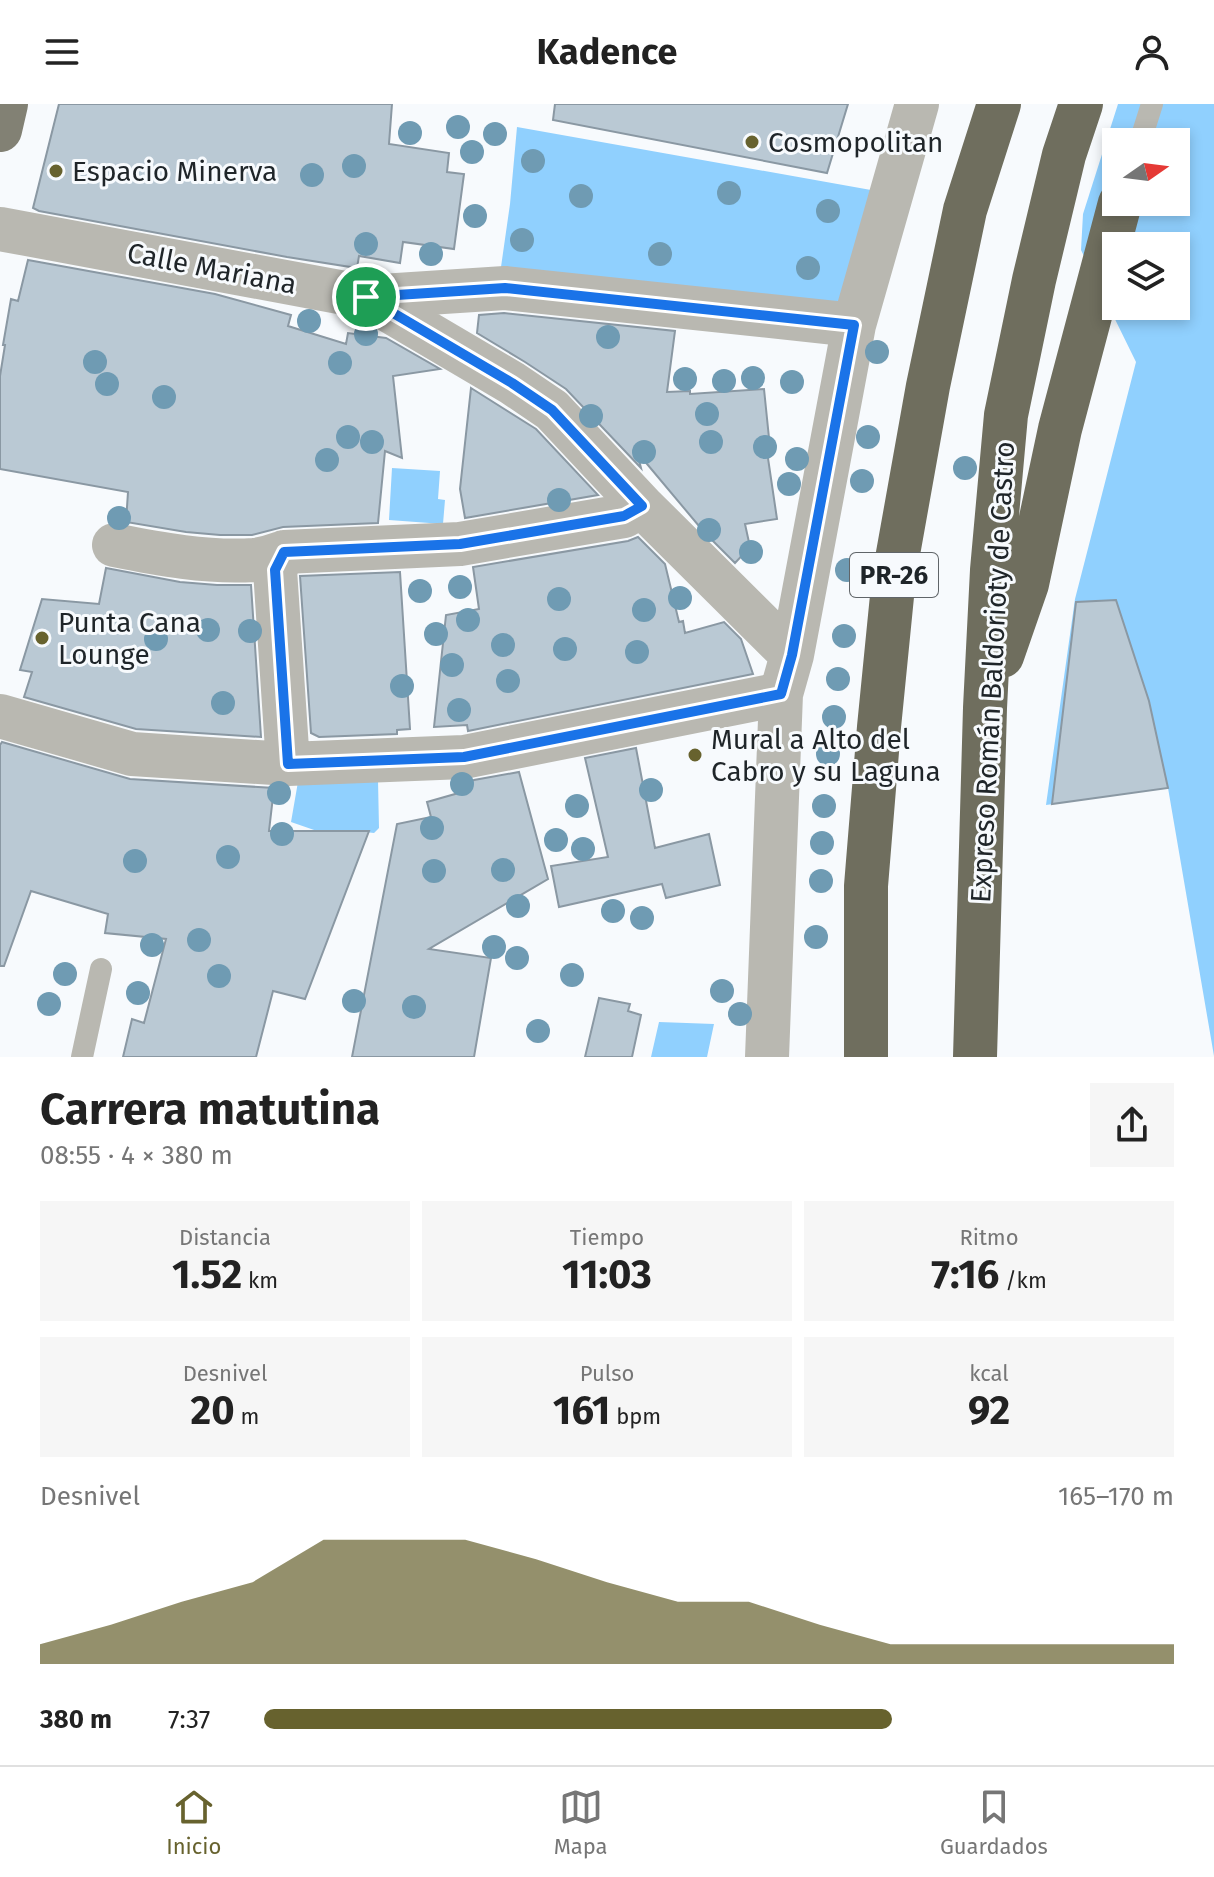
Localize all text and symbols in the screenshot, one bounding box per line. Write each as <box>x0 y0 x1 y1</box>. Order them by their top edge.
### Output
icon: menu <box>40 30 84 74</box>
text: Kadence <box>537 30 677 74</box>
icon: person <box>1130 30 1174 74</box>
place label: Cosmopolitan <box>768 126 944 159</box>
north arrow <box>1102 128 1190 216</box>
map controls <box>1102 128 1190 320</box>
marker: Cosmopolitan <box>743 133 761 151</box>
place label: Espacio Minerva <box>72 155 277 188</box>
marker: Espacio Minerva <box>47 162 65 180</box>
button: layers <box>1102 232 1190 320</box>
street label: Calle Mariana <box>124 236 299 301</box>
pin <box>332 263 400 331</box>
icon: arrive <box>344 275 388 319</box>
street label: Expreso Román Baldorioty de Castro <box>964 441 1021 903</box>
road number: PR-26 <box>850 553 938 597</box>
place label: Punta Cana Lounge <box>58 606 201 671</box>
marker: Punta Cana Lounge <box>33 629 51 647</box>
place label: Mural a Alto del Cabro y su Laguna <box>711 723 941 788</box>
marker: Mural a Alto del Cabro y su Laguna <box>686 746 704 764</box>
text: Carrera matutina <box>40 1083 380 1136</box>
button: share <box>1090 1083 1174 1167</box>
text: 08:55 · 4 × 380 m <box>40 1140 233 1171</box>
text: Distancia <box>179 1224 271 1251</box>
text: Tiempo <box>570 1224 644 1251</box>
text: Ritmo <box>959 1224 1019 1251</box>
text: 1.52 <box>172 1251 242 1299</box>
text: 11:03 <box>562 1251 652 1299</box>
text: 7:16 <box>931 1251 999 1299</box>
text: km <box>242 1267 278 1294</box>
text: /km <box>999 1267 1047 1294</box>
text: Desnivel <box>183 1360 267 1387</box>
text: Pulso <box>580 1360 634 1387</box>
text: kcal <box>969 1360 1009 1387</box>
text: 20 <box>191 1387 235 1435</box>
text: 161 <box>553 1387 610 1435</box>
text: 92 <box>968 1387 1010 1435</box>
text: m <box>235 1403 259 1430</box>
text: bpm <box>610 1403 661 1430</box>
text: Desnivel <box>40 1481 140 1512</box>
text: 165–170 m <box>1058 1481 1174 1512</box>
text: 380 m <box>40 1704 112 1735</box>
text: 7:37 <box>168 1704 210 1735</box>
tab: Inicio <box>166 1785 221 1860</box>
tab: Mapa <box>554 1785 608 1860</box>
tab: Guardados <box>940 1785 1048 1860</box>

